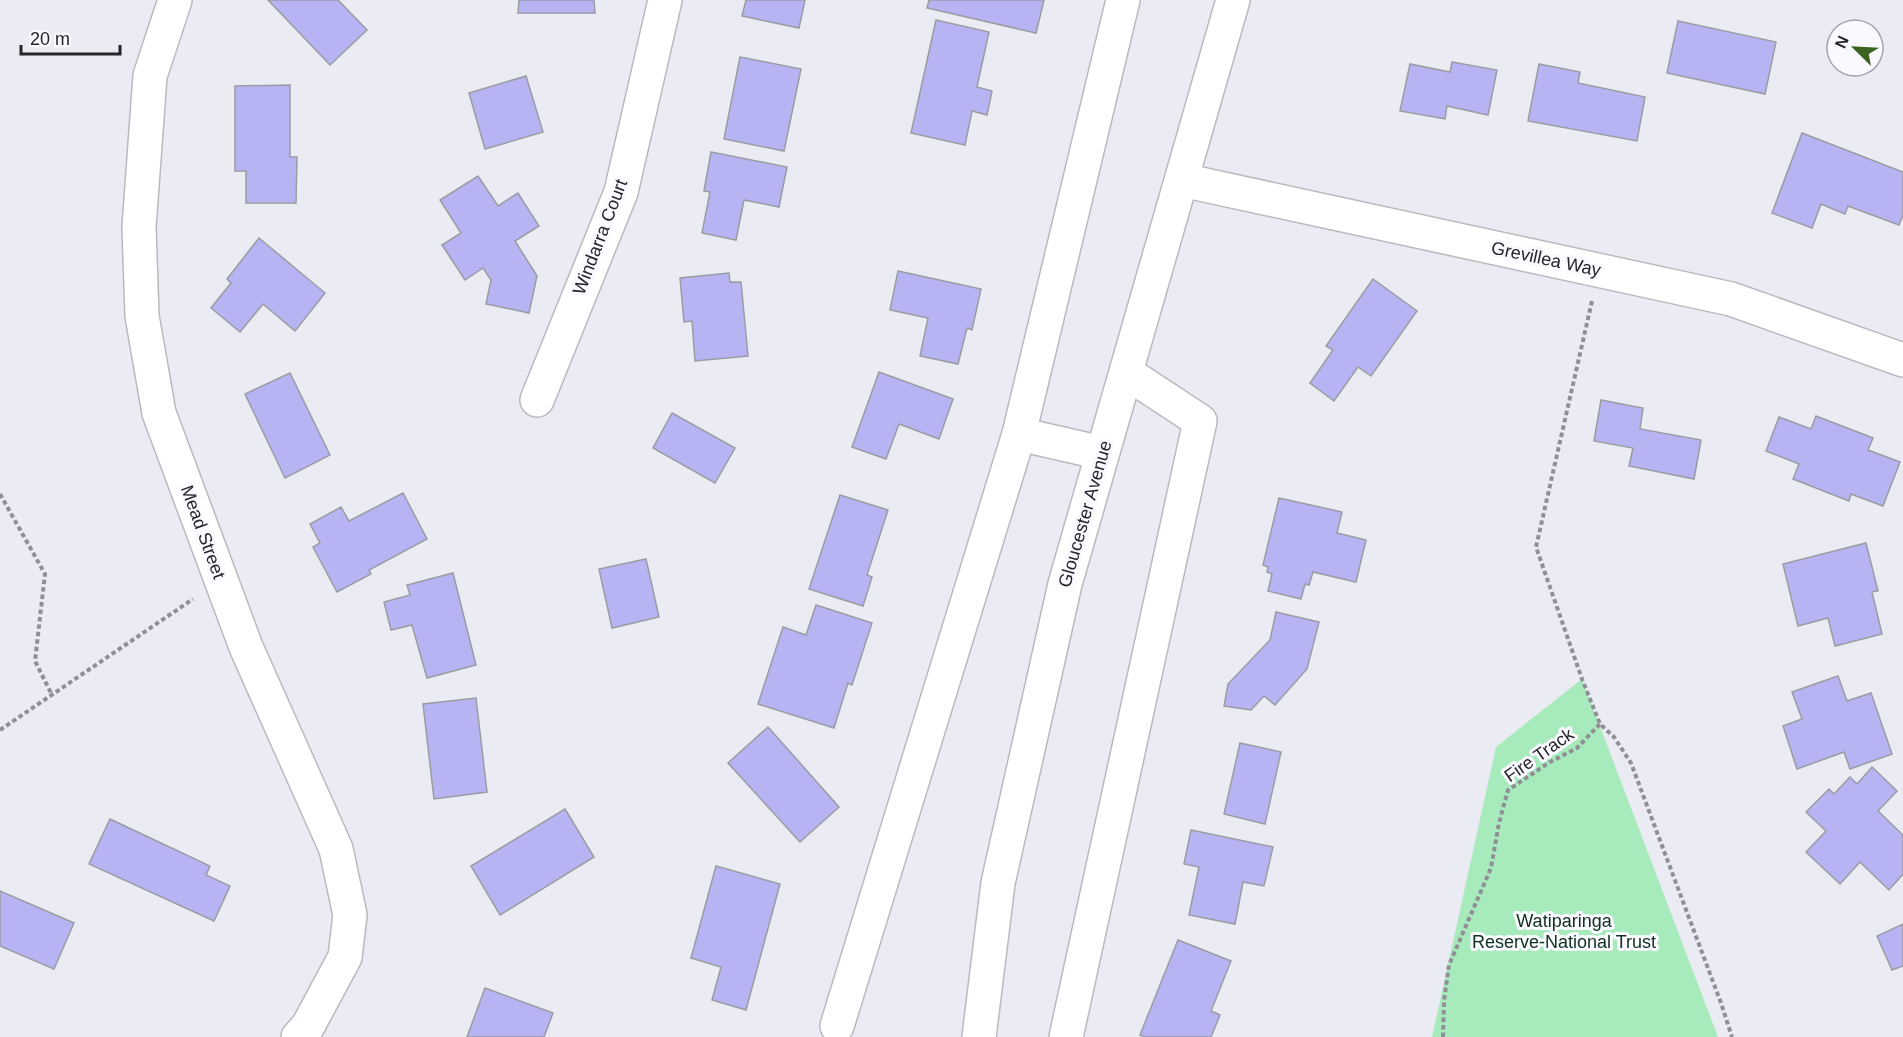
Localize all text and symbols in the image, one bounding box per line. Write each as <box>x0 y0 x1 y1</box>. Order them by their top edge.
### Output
scale bar <box>21 18 120 56</box>
north arrow <box>1825 18 1885 78</box>
text: 20 m <box>30 29 70 49</box>
text: N <box>1832 33 1852 51</box>
street label: Windarra Court <box>569 176 631 298</box>
street label: Grevillea Way <box>1489 238 1603 280</box>
street label: Gloucester Avenue <box>1054 438 1116 590</box>
street label: Mead Street <box>177 483 229 581</box>
street label: Fire Track <box>1500 723 1578 786</box>
park label: Watiparinga Reserve-National Trust <box>1472 911 1656 952</box>

